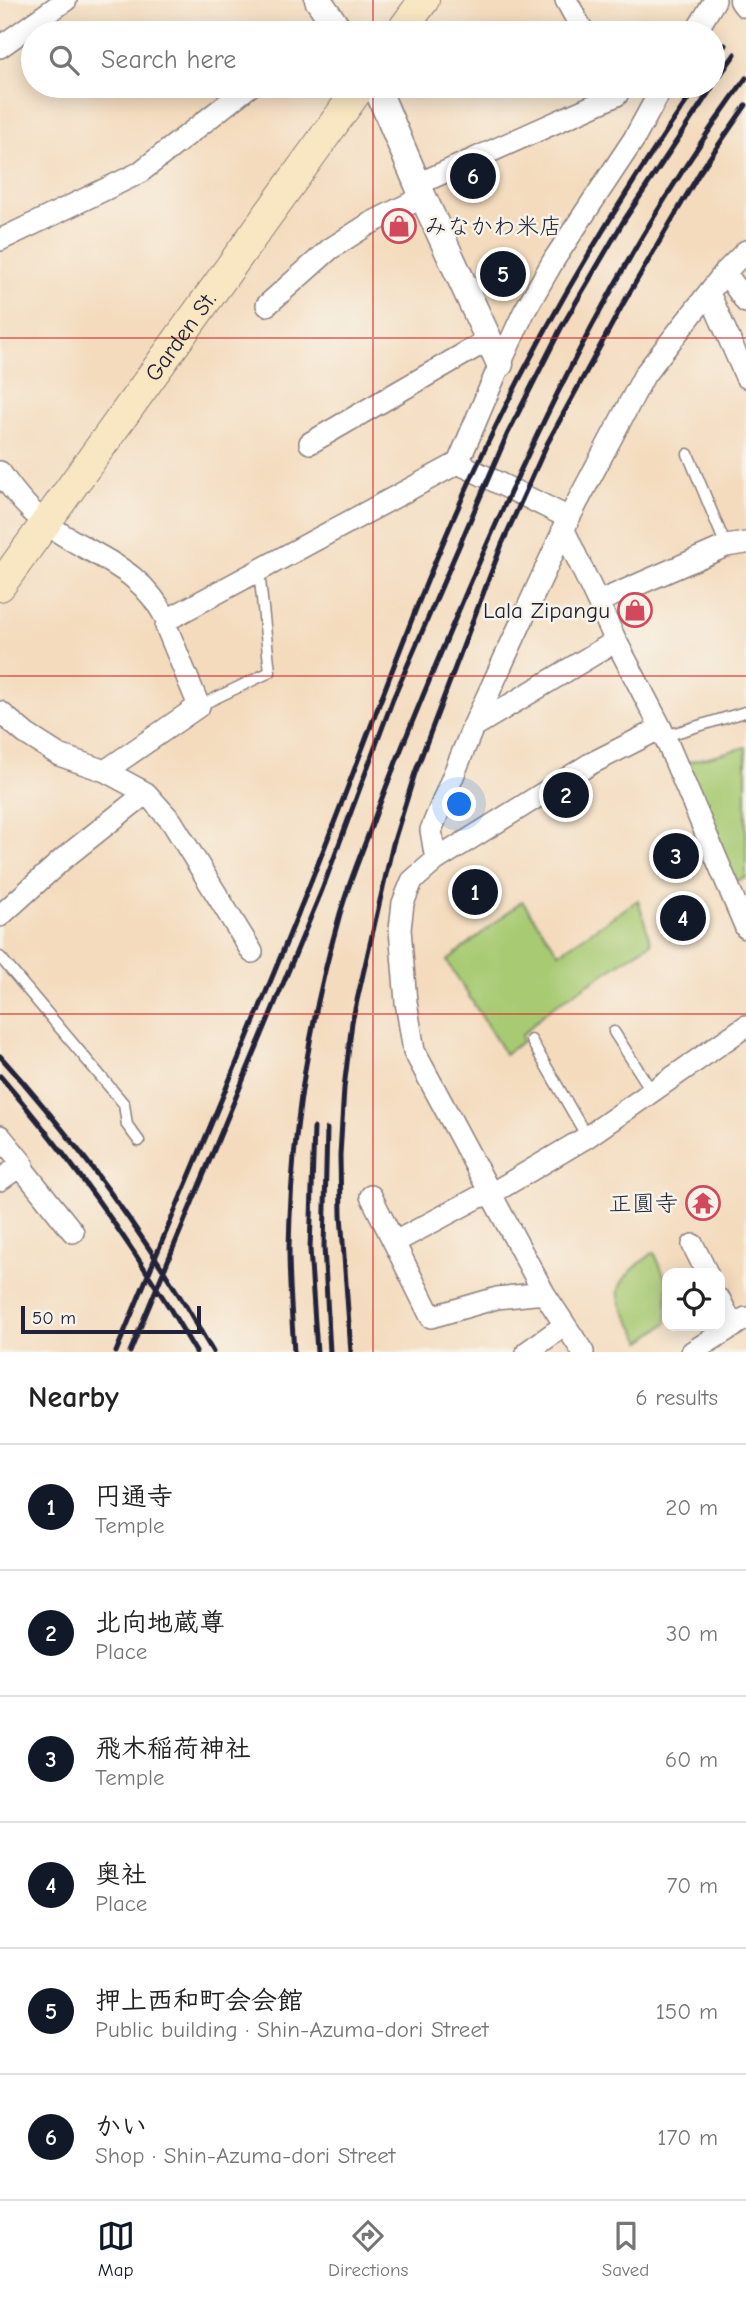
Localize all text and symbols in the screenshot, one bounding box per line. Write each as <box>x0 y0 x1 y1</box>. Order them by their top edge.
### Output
search box <box>21 21 725 98</box>
icon: search <box>45 41 83 79</box>
text: Search here <box>101 45 236 75</box>
pin: 6 <box>450 150 496 202</box>
shop icon: みなかわ米店 <box>380 207 418 245</box>
place label: みなかわ米店 <box>424 213 562 240</box>
pin: 5 <box>480 248 526 300</box>
street label: Garden St. <box>139 287 222 387</box>
shop icon: Lala Zipangu <box>616 591 654 629</box>
place label: Lala Zipangu <box>483 597 610 624</box>
pin: 2 <box>543 769 589 821</box>
your location <box>442 787 476 821</box>
pin: 3 <box>653 830 699 882</box>
pin: 1 <box>452 866 498 918</box>
pin: 4 <box>660 892 706 944</box>
temple icon: 正圓寺 <box>684 1184 722 1222</box>
place label: 正圓寺 <box>609 1190 678 1217</box>
map controls <box>662 1268 725 1331</box>
button: locate <box>662 1268 725 1331</box>
scale bar <box>21 1303 201 1335</box>
text: 50 m <box>32 1307 76 1329</box>
text: Nearby <box>28 1380 119 1415</box>
text: 6 results <box>635 1384 718 1411</box>
text: 円通寺 <box>95 1482 173 1512</box>
text: 1 <box>46 1494 56 1521</box>
text: 20 m <box>665 1494 718 1521</box>
text: Temple <box>95 1512 164 1539</box>
text: 北向地蔵尊 <box>95 1608 225 1638</box>
text: 2 <box>45 1620 57 1647</box>
text: 30 m <box>666 1620 718 1647</box>
text: Place <box>95 1638 147 1665</box>
text: 飛木稲荷神社 <box>95 1734 251 1764</box>
text: 3 <box>45 1746 57 1773</box>
text: 60 m <box>665 1746 718 1773</box>
text: Temple <box>95 1764 164 1791</box>
text: 奥社 <box>95 1860 147 1890</box>
text: 4 <box>46 1872 56 1899</box>
text: 70 m <box>666 1872 718 1899</box>
text: Place <box>95 1890 147 1917</box>
text: 押上西和町会会館 <box>95 1986 303 2016</box>
text: 5 <box>45 1998 57 2025</box>
text: 150 m <box>656 1998 718 2025</box>
text: Public building · Shin-Azuma-dori Street <box>95 2016 488 2043</box>
text: かい <box>95 2112 147 2142</box>
text: 6 <box>45 2124 57 2151</box>
text: 170 m <box>657 2124 718 2151</box>
text: Shop · Shin-Azuma-dori Street <box>95 2142 395 2169</box>
tab: Map <box>97 2217 135 2281</box>
tab: Directions <box>328 2217 408 2281</box>
tab: Saved <box>602 2217 649 2281</box>

